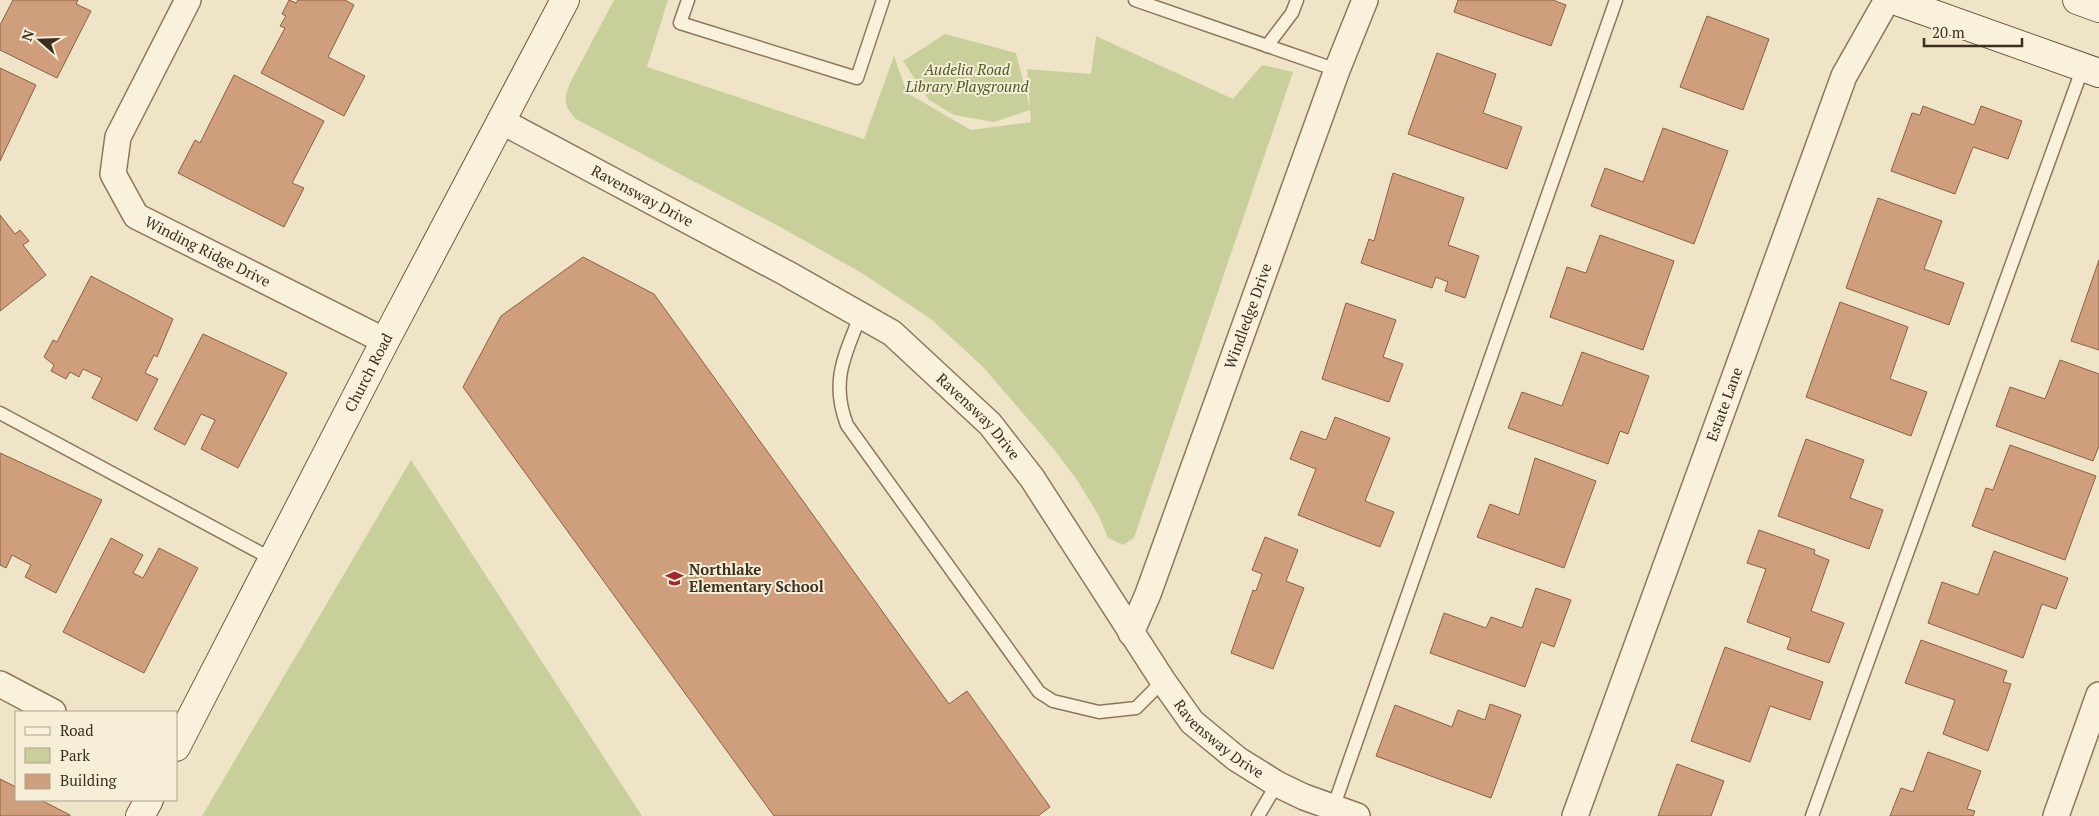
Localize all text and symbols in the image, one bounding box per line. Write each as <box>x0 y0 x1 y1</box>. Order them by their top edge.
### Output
north arrow <box>15 15 65 65</box>
scale bar <box>1924 15 2022 47</box>
text: 20 m <box>1932 22 1965 42</box>
text: N <box>17 27 38 44</box>
park label: Audelia Road Library Playground <box>905 59 1029 96</box>
street label: Ravensway Drive <box>588 160 697 231</box>
street label: Winding Ridge Drive <box>142 211 274 291</box>
street label: Windledge Drive <box>1219 260 1276 371</box>
street label: Church Road <box>339 329 396 415</box>
street label: Estate Lane <box>1701 364 1746 444</box>
street label: Ravensway Drive <box>933 368 1025 463</box>
place label: Northlake Elementary School <box>689 559 824 596</box>
school or university icon: Northlake Elementary School <box>665 569 685 589</box>
street label: Ravensway Drive <box>1170 695 1268 782</box>
legend <box>15 711 178 801</box>
text: Road <box>60 720 93 740</box>
text: Park <box>60 745 90 765</box>
text: Building <box>60 770 118 790</box>

